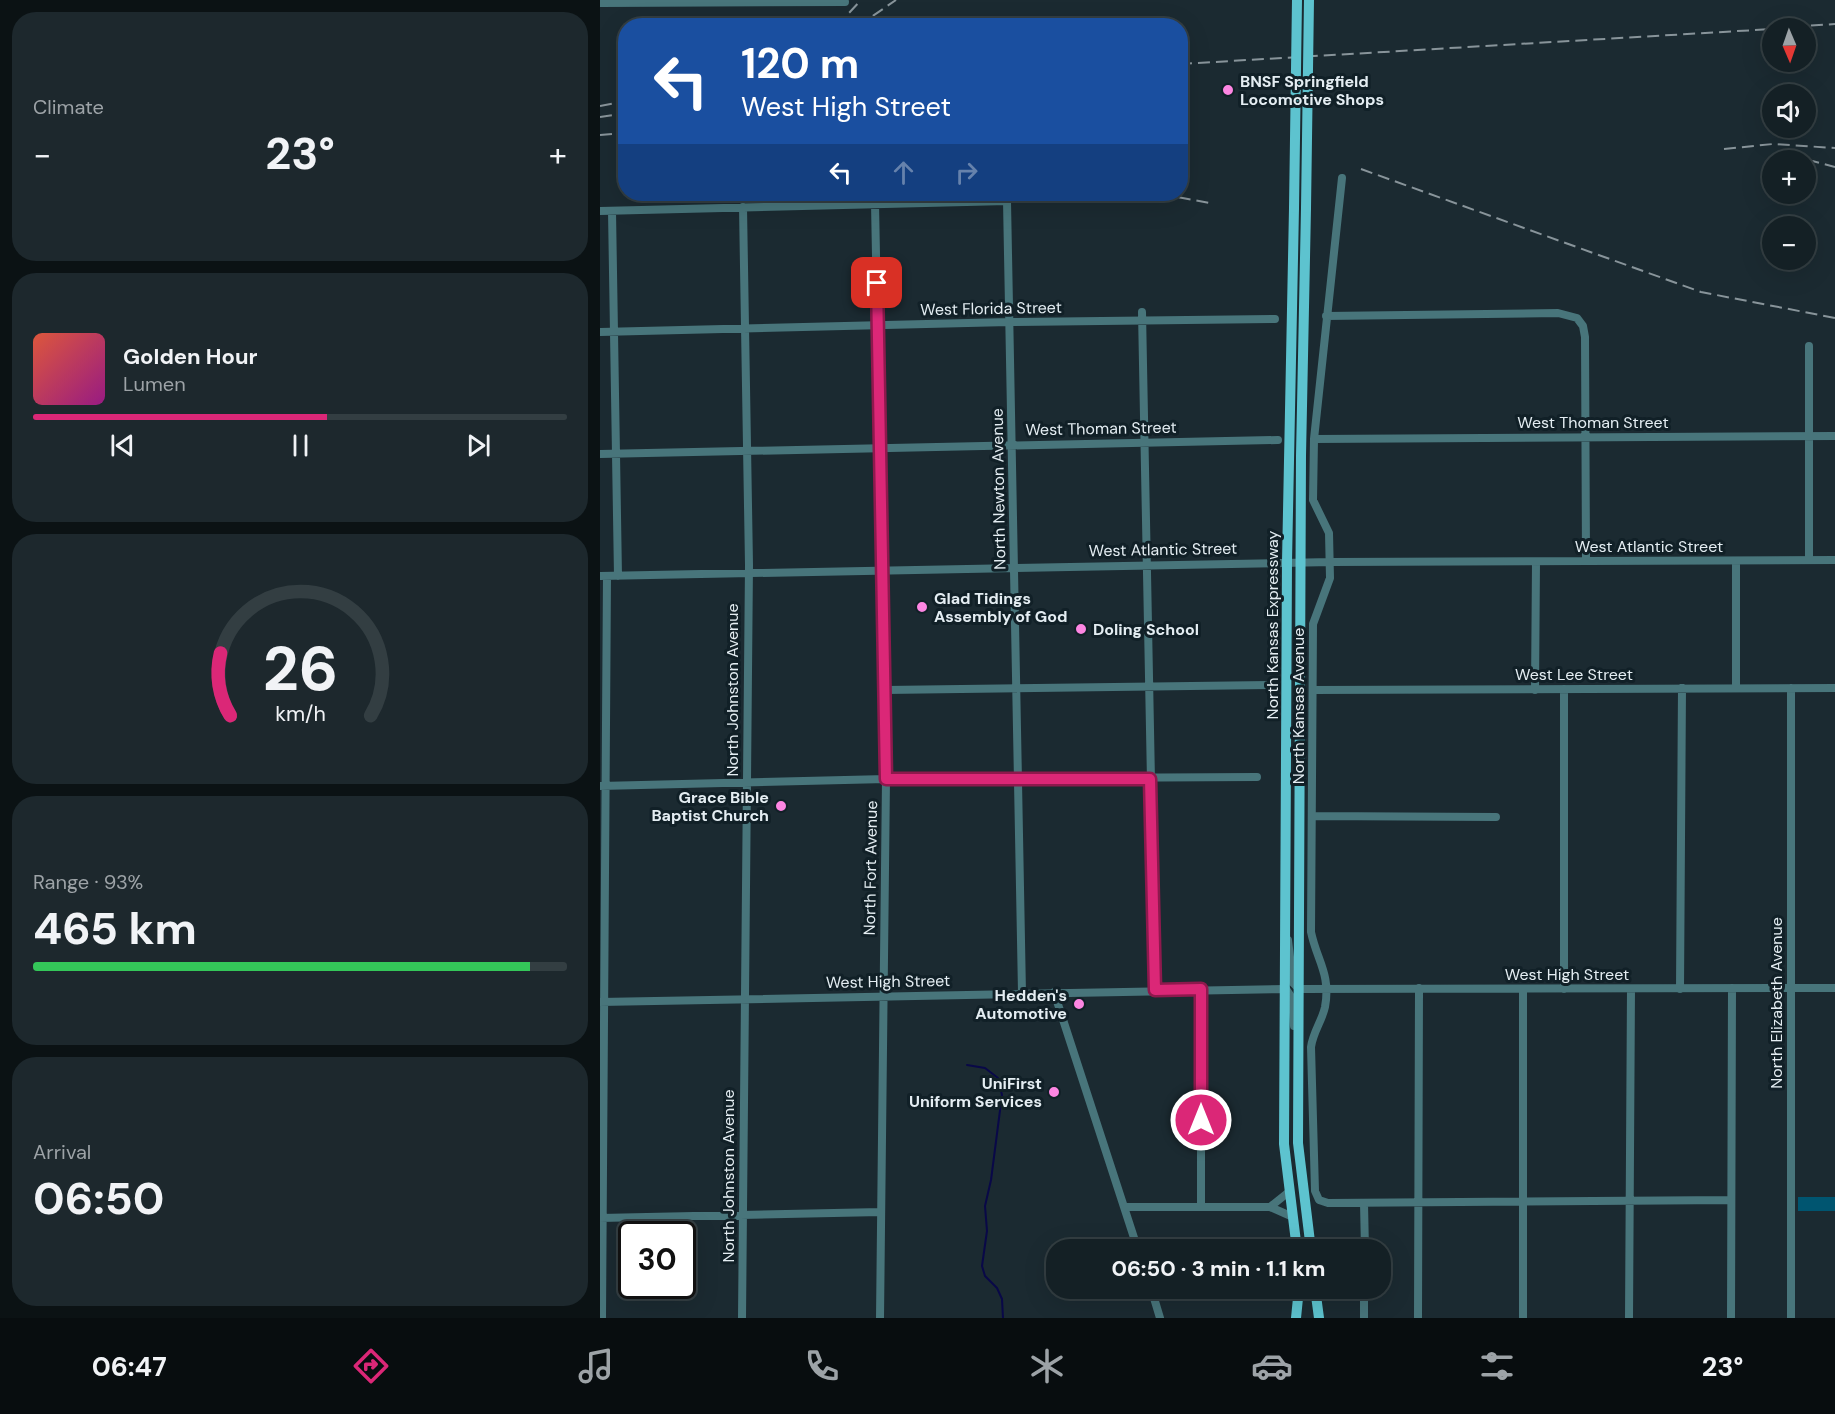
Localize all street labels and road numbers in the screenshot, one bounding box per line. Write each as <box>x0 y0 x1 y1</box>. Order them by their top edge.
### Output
street label: West Florida Street <box>920 297 1062 320</box>
street label: North Newton Avenue <box>987 408 1010 570</box>
street label: West Thoman Street <box>1517 412 1669 433</box>
street label: West Thoman Street <box>1025 417 1177 440</box>
street label: North Kansas Expressway <box>1262 530 1283 719</box>
street label: West Atlantic Street <box>1575 536 1723 557</box>
street label: West Atlantic Street <box>1089 538 1237 561</box>
street label: North Johnston Avenue <box>722 603 743 777</box>
street label: North Kansas Avenue <box>1288 628 1309 784</box>
street label: West Lee Street <box>1515 664 1633 685</box>
street label: North Fort Avenue <box>859 800 882 936</box>
street label: North Elizabeth Avenue <box>1766 917 1787 1089</box>
street label: West High Street <box>1505 964 1629 985</box>
street label: West High Street <box>826 970 950 993</box>
street label: North Johnston Avenue <box>718 1089 739 1263</box>

